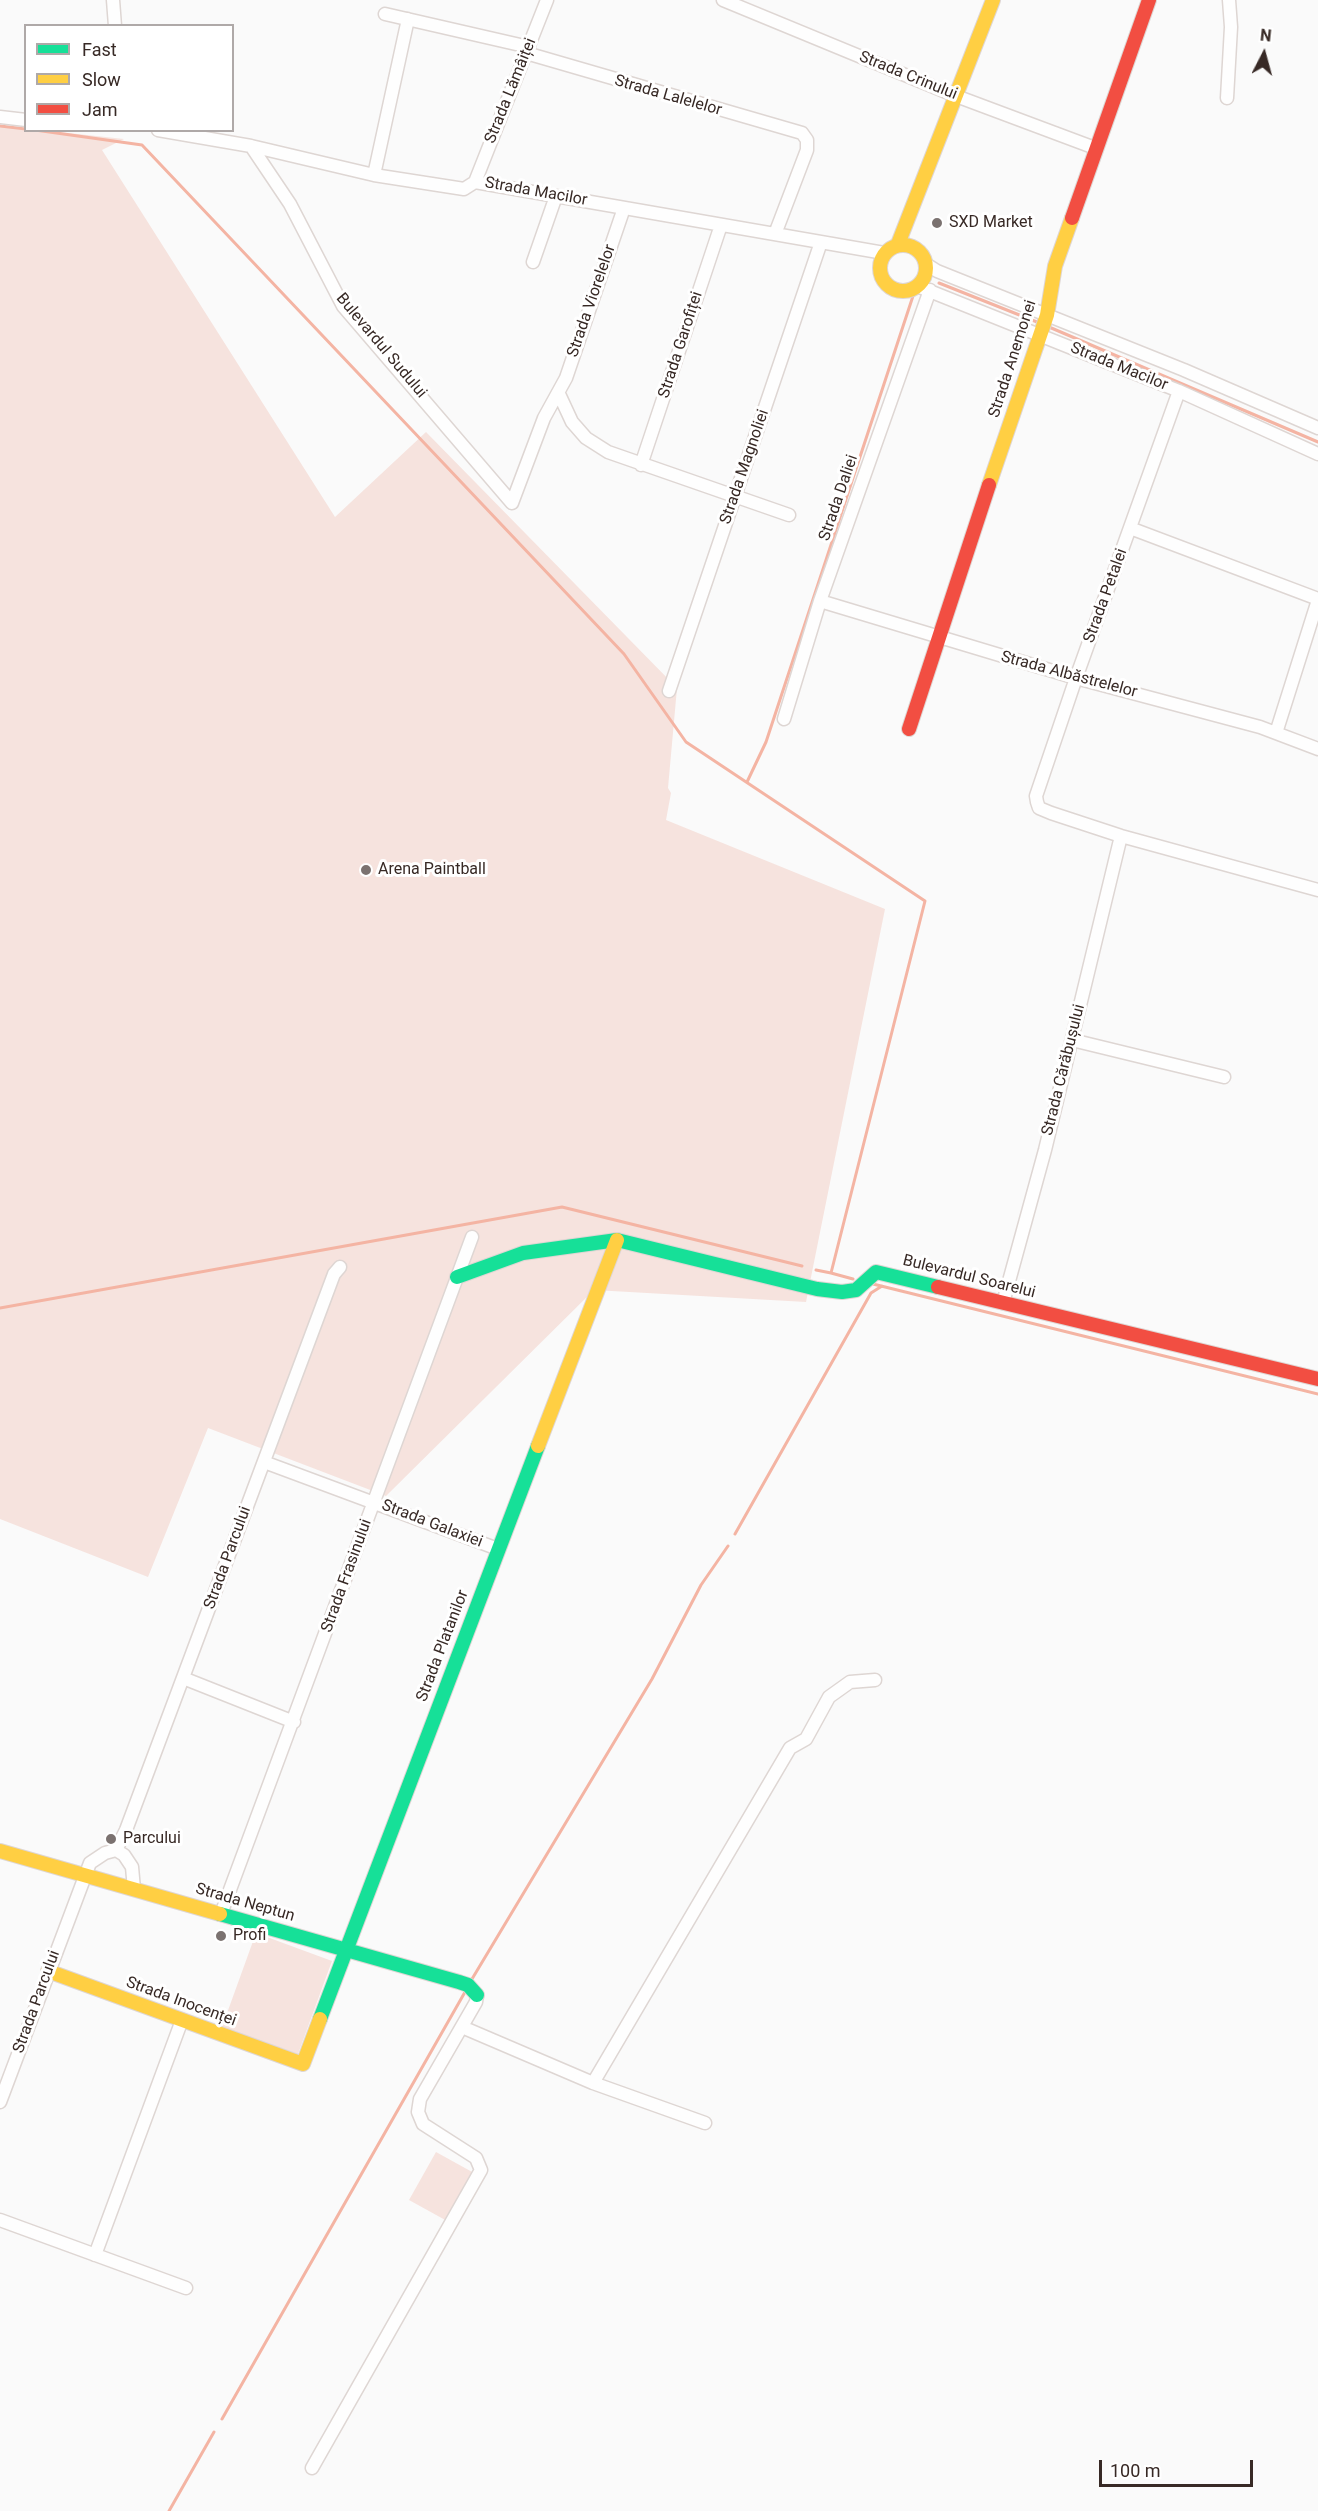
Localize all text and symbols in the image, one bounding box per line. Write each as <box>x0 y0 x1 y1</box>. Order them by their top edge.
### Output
legend <box>24 24 234 132</box>
north arrow <box>1234 24 1294 84</box>
text: N <box>1259 26 1273 46</box>
street label: Strada Lămâiței <box>481 36 541 146</box>
text: Fast <box>82 39 117 60</box>
street label: Strada Crinului <box>856 48 960 104</box>
text: Slow <box>82 69 121 90</box>
street label: Strada Lalelelor <box>612 72 724 120</box>
text: Jam <box>82 99 118 120</box>
street label: Strada Macilor <box>483 174 589 210</box>
place label: SXD Market <box>949 213 1033 233</box>
marker: SXD Market <box>930 216 944 230</box>
street label: Strada Viorelelor <box>564 242 620 360</box>
street label: Strada Garofiței <box>655 289 707 401</box>
street label: Bulevardul Sudului <box>331 290 431 402</box>
street label: Strada Anemonei <box>985 298 1041 420</box>
street label: Strada Macilor <box>1067 339 1171 395</box>
street label: Strada Magnoliei <box>716 407 774 527</box>
street label: Strada Daliei <box>815 453 863 543</box>
street label: Strada Petalei <box>1080 546 1132 646</box>
street label: Strada Albăstrelelor <box>999 648 1139 702</box>
place label: Arena Paintball <box>378 860 486 880</box>
marker: Arena Paintball <box>359 863 373 877</box>
street label: Strada Cărăbușului <box>1038 1002 1090 1138</box>
street label: Bulevardul Soarelui <box>901 1251 1037 1303</box>
street label: Strada Galaxiei <box>379 1496 485 1552</box>
street label: Strada Parcului <box>201 1504 255 1612</box>
street label: Strada Frasinului <box>318 1517 376 1635</box>
street label: Strada Platanilor <box>413 1587 473 1705</box>
place label: Parcului <box>123 1829 181 1849</box>
marker: Parcului <box>104 1832 118 1846</box>
street label: Strada Neptun <box>193 1880 297 1926</box>
place label: Profi <box>233 1926 266 1946</box>
marker: Profi <box>214 1929 228 1943</box>
street label: Strada Parcului <box>10 1948 64 2056</box>
street label: Strada Inocenței <box>123 1973 239 2031</box>
scale bar <box>1102 2448 1256 2486</box>
text: 100 m <box>1110 2460 1161 2481</box>

